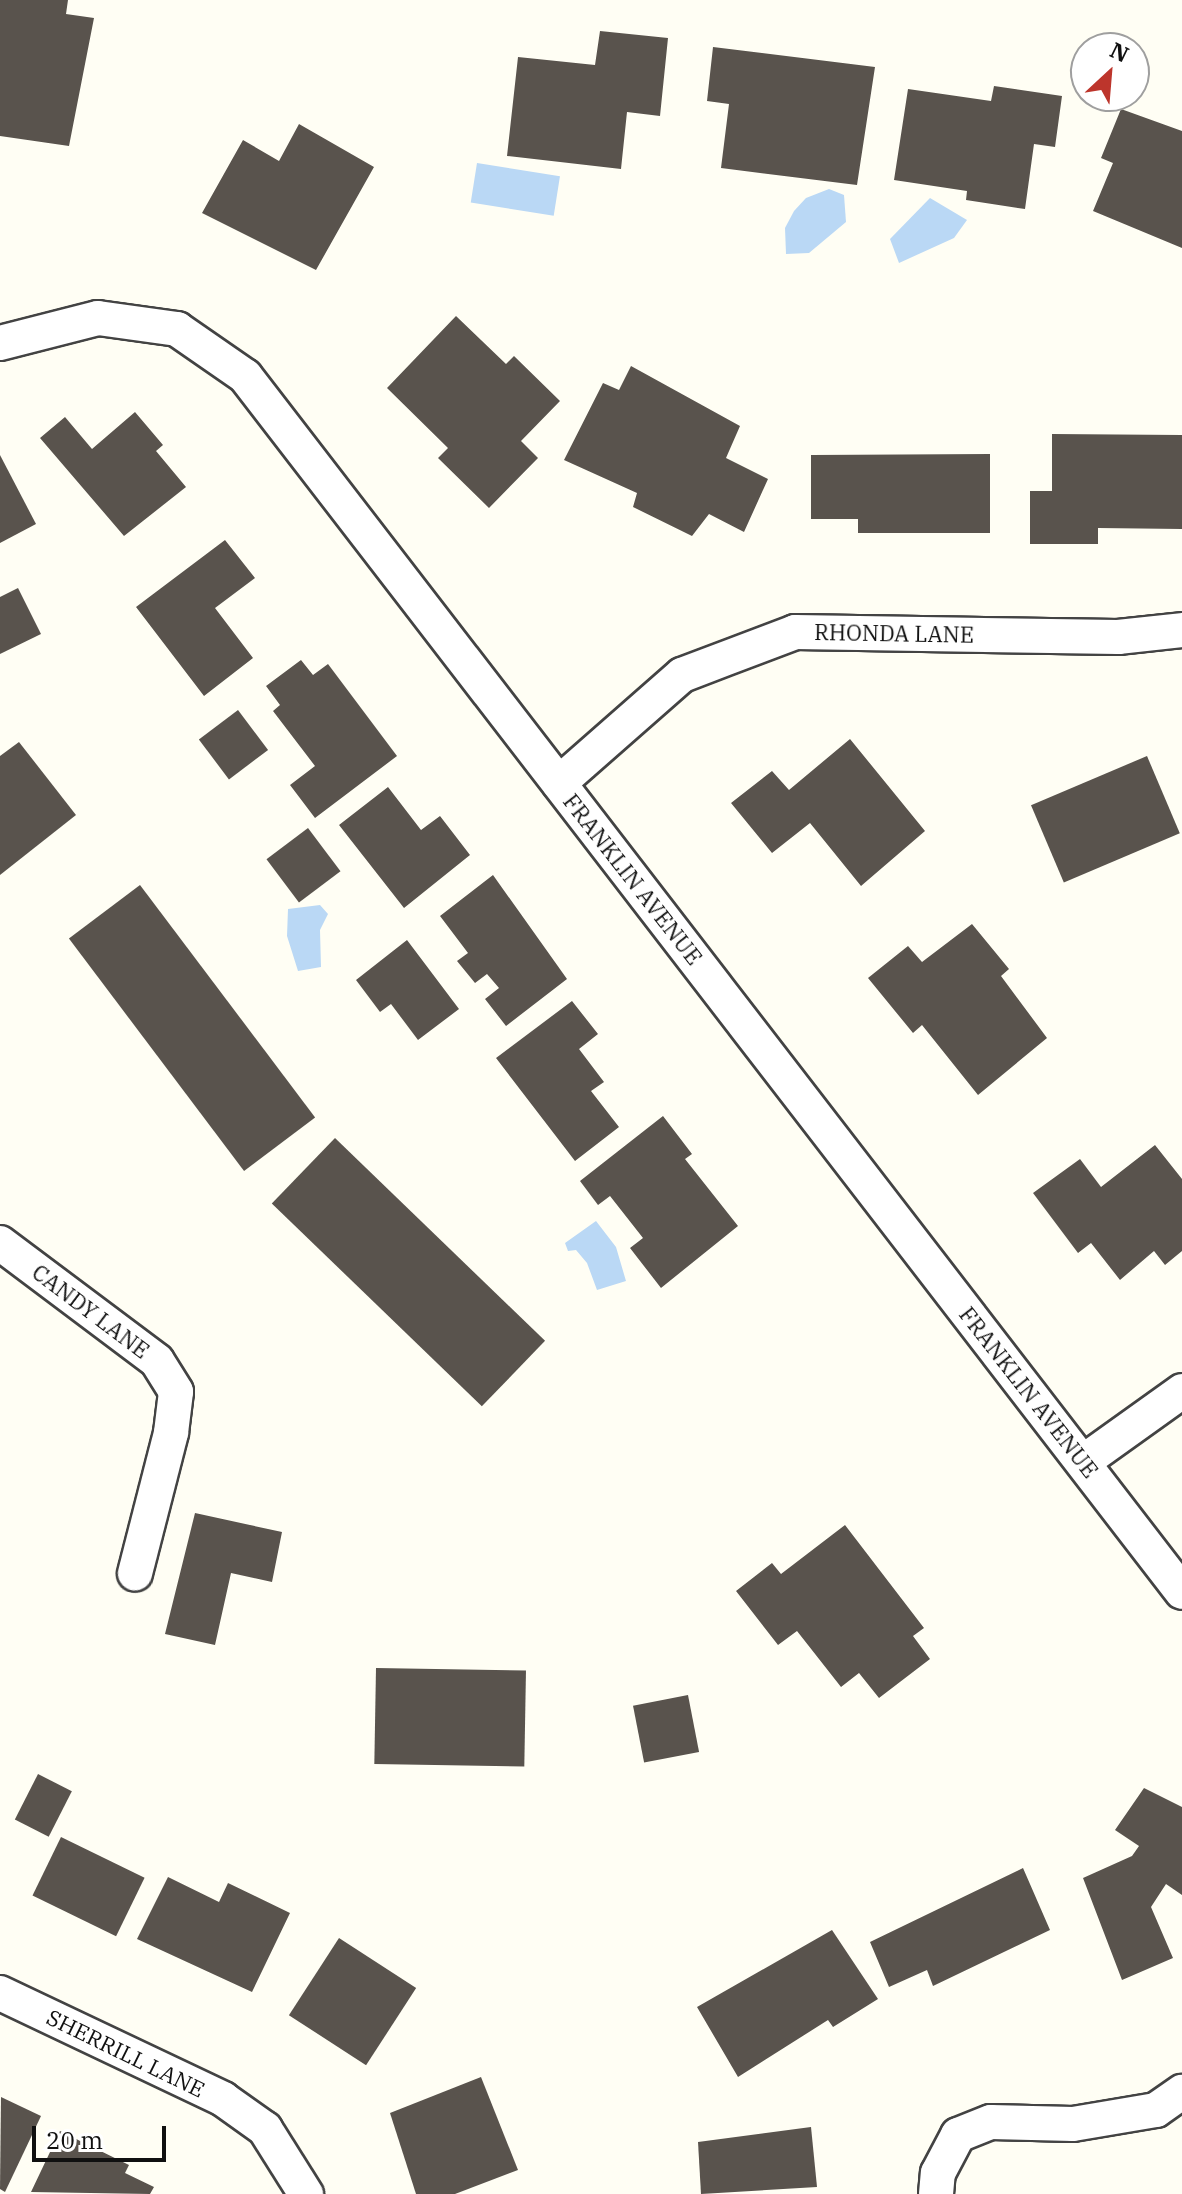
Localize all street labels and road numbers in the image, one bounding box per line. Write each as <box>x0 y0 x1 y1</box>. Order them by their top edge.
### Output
street label: RHONDA LANE <box>814 618 974 648</box>
street label: FRANKLIN AVENUE <box>558 788 708 970</box>
street label: CANDY LANE <box>27 1258 155 1364</box>
street label: FRANKLIN AVENUE <box>954 1301 1104 1483</box>
street label: SHERRILL LANE <box>43 2003 209 2103</box>

